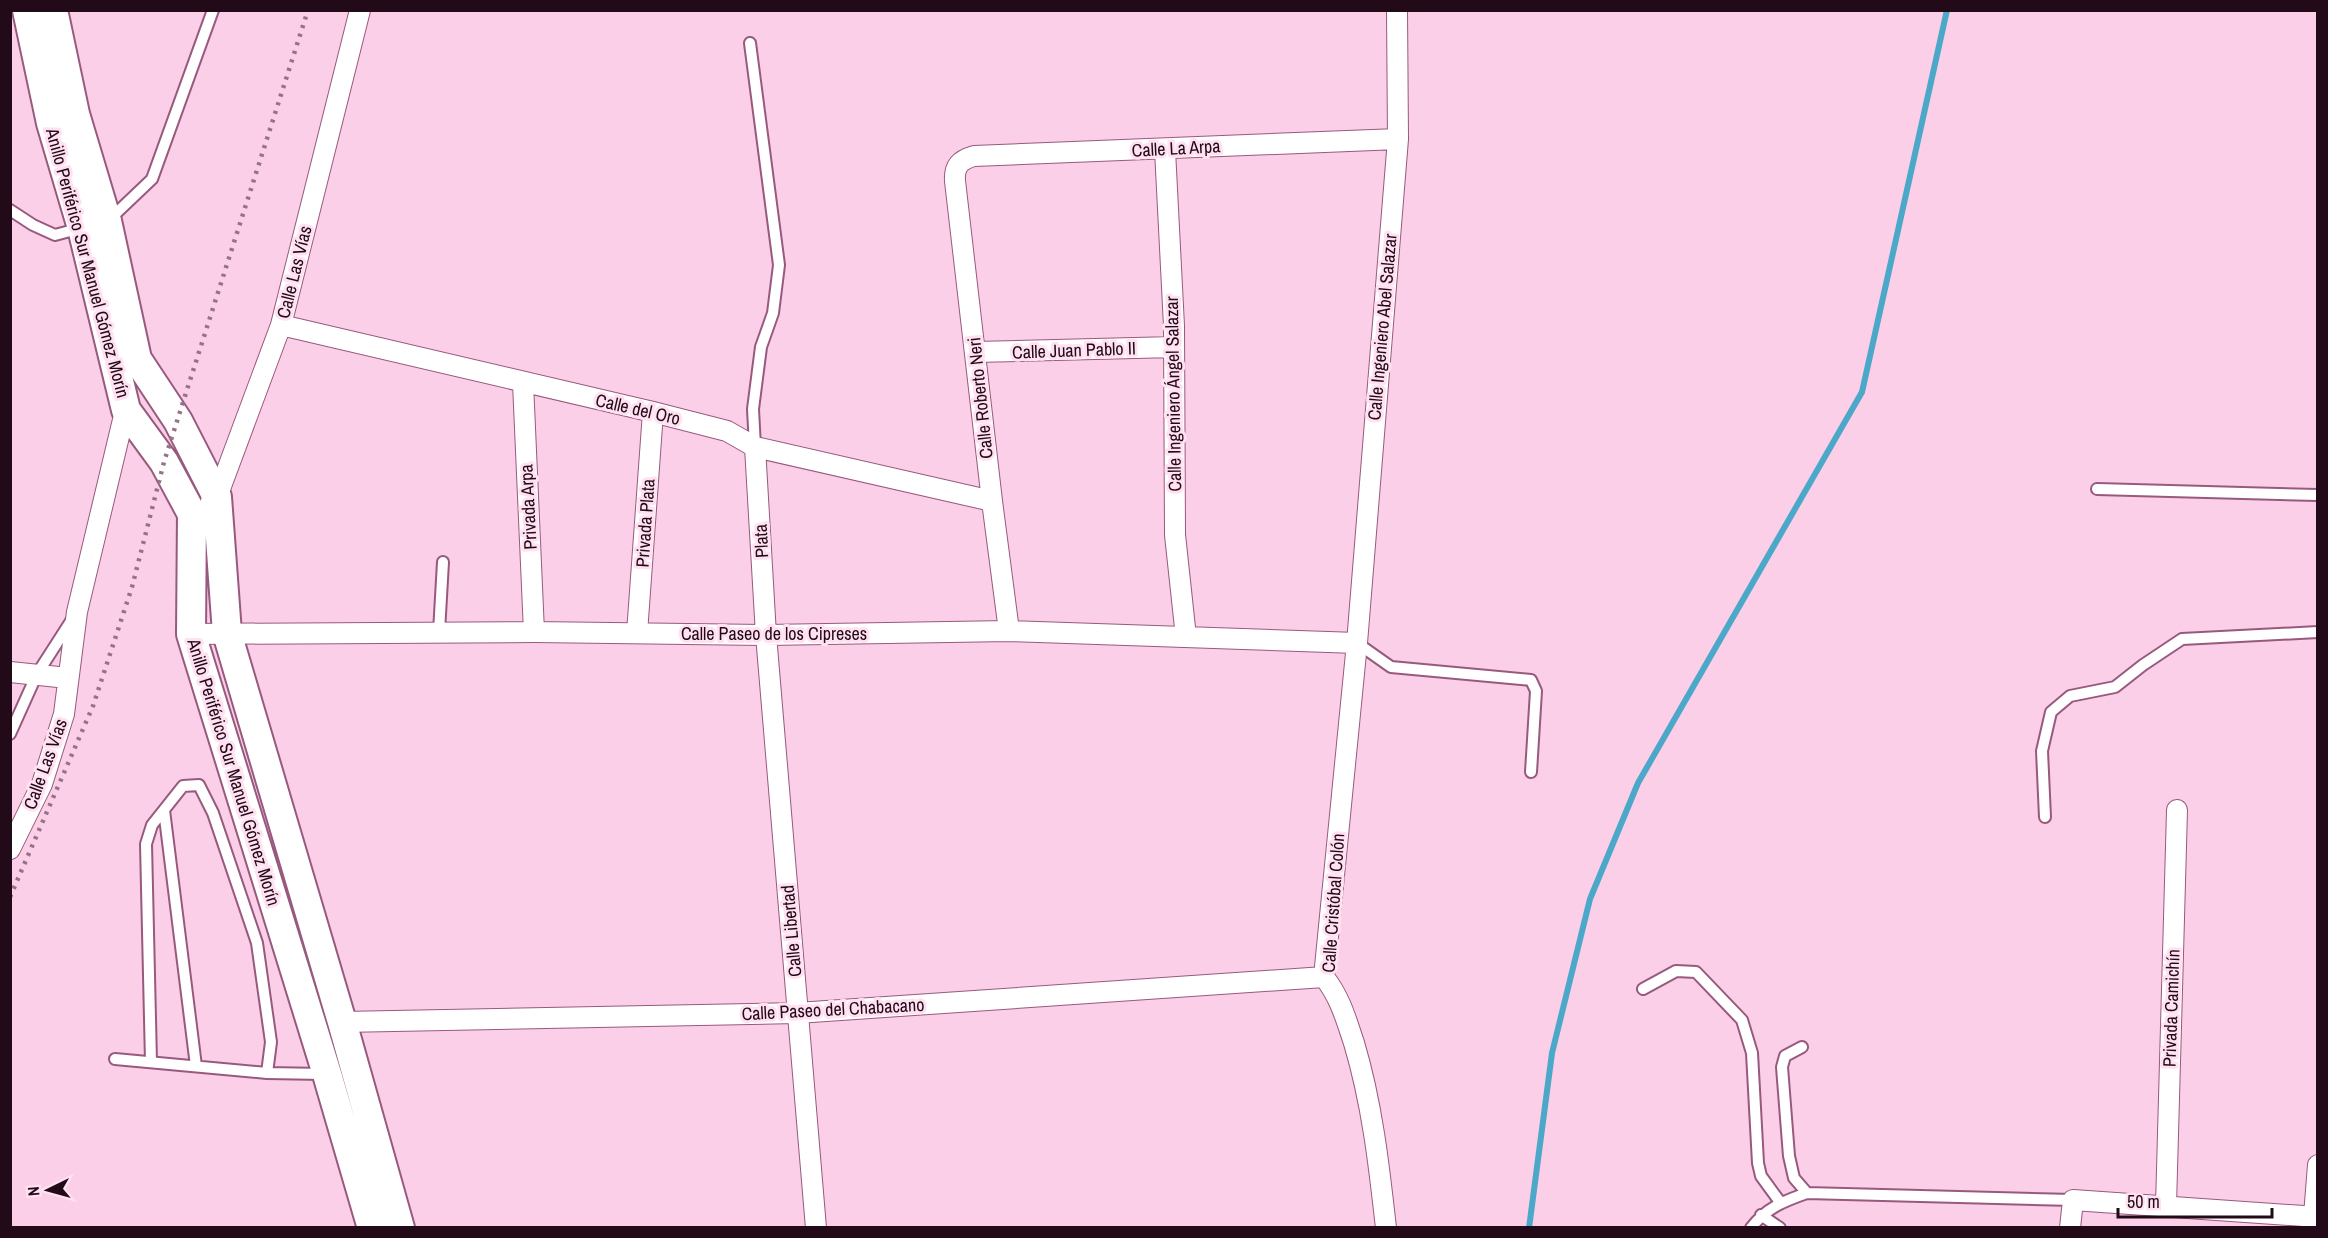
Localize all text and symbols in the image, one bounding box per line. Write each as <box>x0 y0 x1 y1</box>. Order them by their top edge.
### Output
street label: Anillo Periférico Sur Manuel Gómez Morín <box>40 124 136 401</box>
street label: Calle La Arpa <box>1131 133 1221 163</box>
street label: Calle Las Vías <box>270 223 318 321</box>
street label: Calle Ingeniero Abel Salazar <box>1361 233 1403 421</box>
street label: Calle Ingeniero Ángel Salazar <box>1159 296 1187 492</box>
street label: Calle Juan Pablo II <box>1012 335 1136 365</box>
street label: Calle Roberto Neri <box>961 336 999 460</box>
street label: Calle del Oro <box>593 387 683 431</box>
street label: Privada Arpa <box>513 464 543 550</box>
street label: Privada Plata <box>629 478 661 568</box>
street label: Plata <box>748 524 774 558</box>
street label: Calle Paseo de los Cipreses <box>681 621 867 646</box>
street label: Anillo Periférico Sur Manuel Gómez Morín <box>181 634 287 909</box>
street label: Calle Las Vías <box>17 715 73 813</box>
street label: Calle Cristóbal Colón <box>1316 833 1350 973</box>
street label: Calle Libertad <box>775 884 807 978</box>
street label: Privada Camichín <box>2156 949 2186 1067</box>
street label: Calle Paseo del Chabacano <box>741 992 925 1026</box>
north arrow <box>18 1160 78 1220</box>
scale bar <box>2118 1181 2272 1219</box>
text: N <box>22 1186 44 1197</box>
text: 50 m <box>2127 1189 2160 1214</box>

